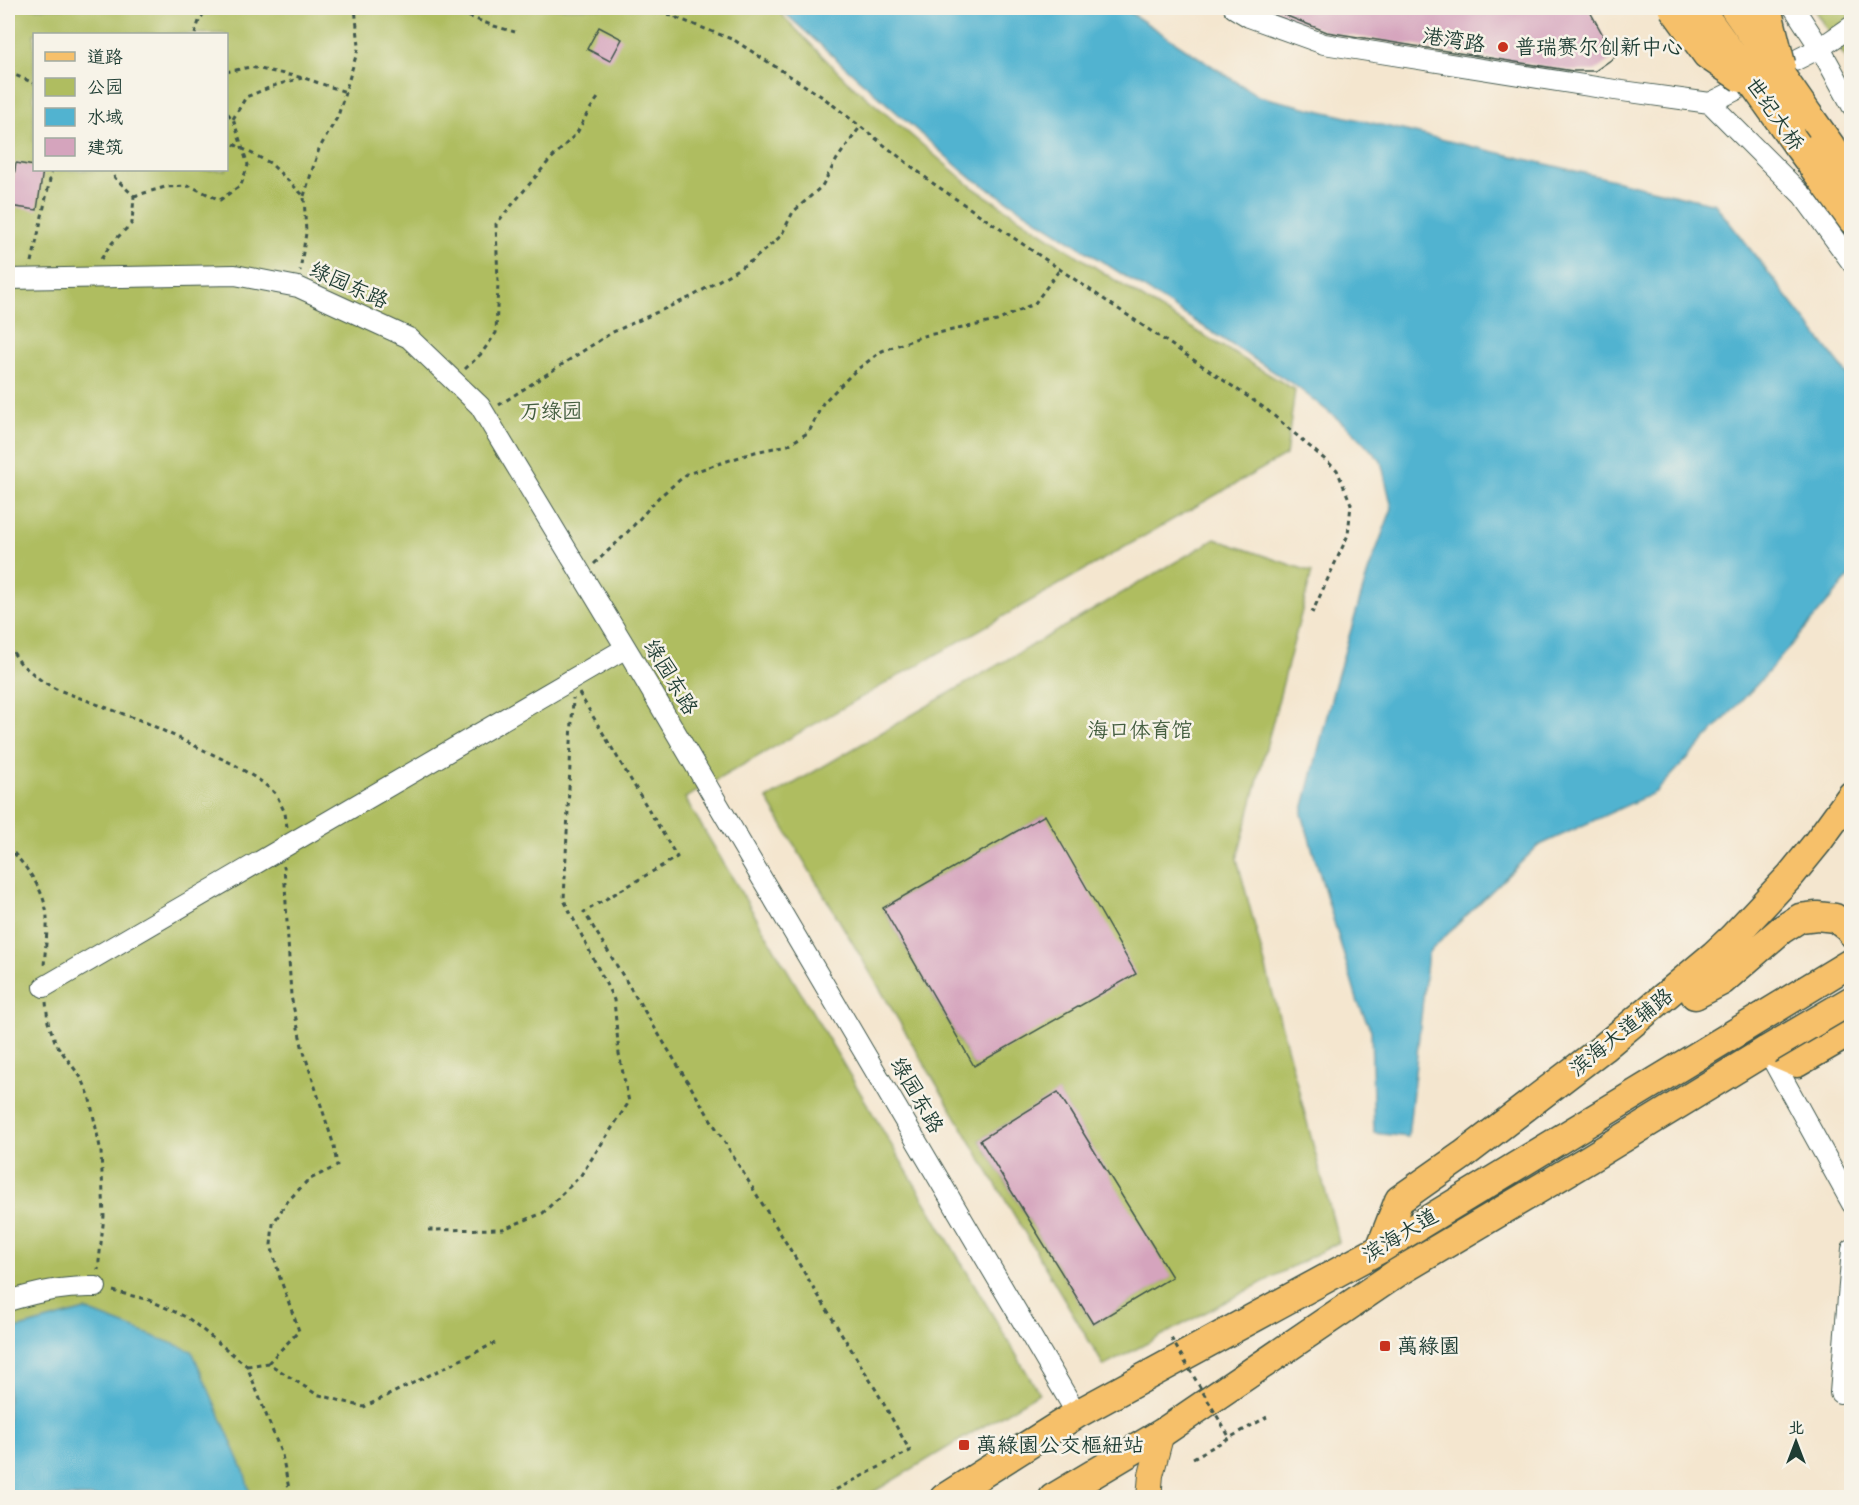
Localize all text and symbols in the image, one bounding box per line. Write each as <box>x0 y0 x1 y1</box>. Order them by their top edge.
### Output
street label: 港湾路 <box>1421 21 1487 60</box>
legend <box>33 33 228 171</box>
place label: 普瑞赛尔创新中心 <box>1515 33 1683 62</box>
marker: 普瑞赛尔创新中心 <box>1496 40 1510 54</box>
text: 道路 <box>87 45 123 70</box>
street label: 世纪大桥 <box>1739 72 1811 157</box>
text: 公园 <box>87 75 123 100</box>
text: 水域 <box>87 105 123 130</box>
text: 建筑 <box>87 135 123 160</box>
street label: 绿园东路 <box>305 255 393 316</box>
park label: 万绿园 <box>520 397 583 426</box>
street label: 绿园东路 <box>637 634 705 721</box>
park label: 海口体育馆 <box>1088 716 1193 745</box>
street label: 滨海大道辅路 <box>1563 981 1679 1083</box>
street label: 绿园东路 <box>883 1052 950 1139</box>
street label: 滨海大道 <box>1357 1201 1444 1269</box>
place label: 萬綠園 <box>1397 1332 1460 1361</box>
marker: 萬綠園 <box>1378 1339 1392 1353</box>
north arrow <box>1766 1412 1826 1472</box>
text: 北 <box>1788 1417 1804 1439</box>
place label: 萬綠園公交樞紐站 <box>976 1431 1144 1460</box>
marker: 萬綠園公交樞紐站 <box>957 1438 971 1452</box>

